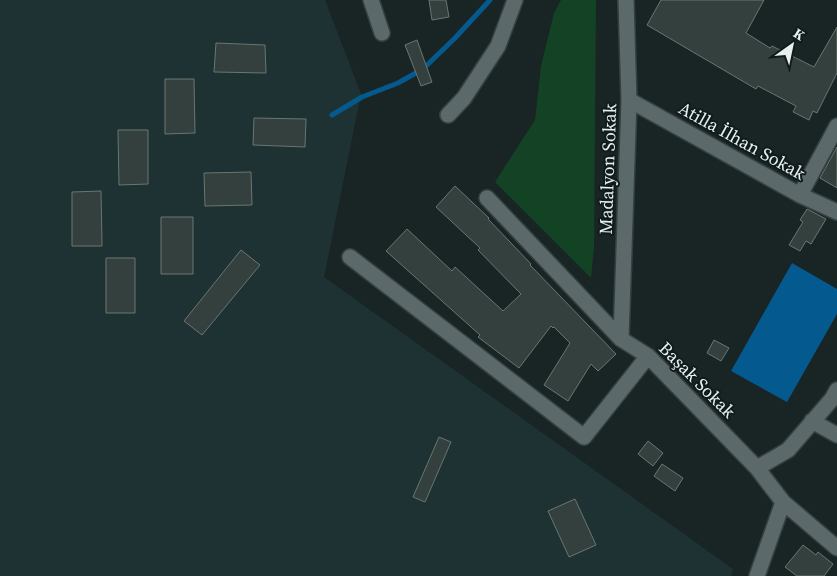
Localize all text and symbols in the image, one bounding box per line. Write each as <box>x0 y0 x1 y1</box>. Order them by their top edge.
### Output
north arrow <box>767 20 817 70</box>
text: K <box>790 23 809 45</box>
street label: Atilla İlhan Sokak <box>674 95 810 186</box>
street label: Madalyon Sokak <box>593 103 622 235</box>
street label: Başak Sokak <box>653 336 741 424</box>

